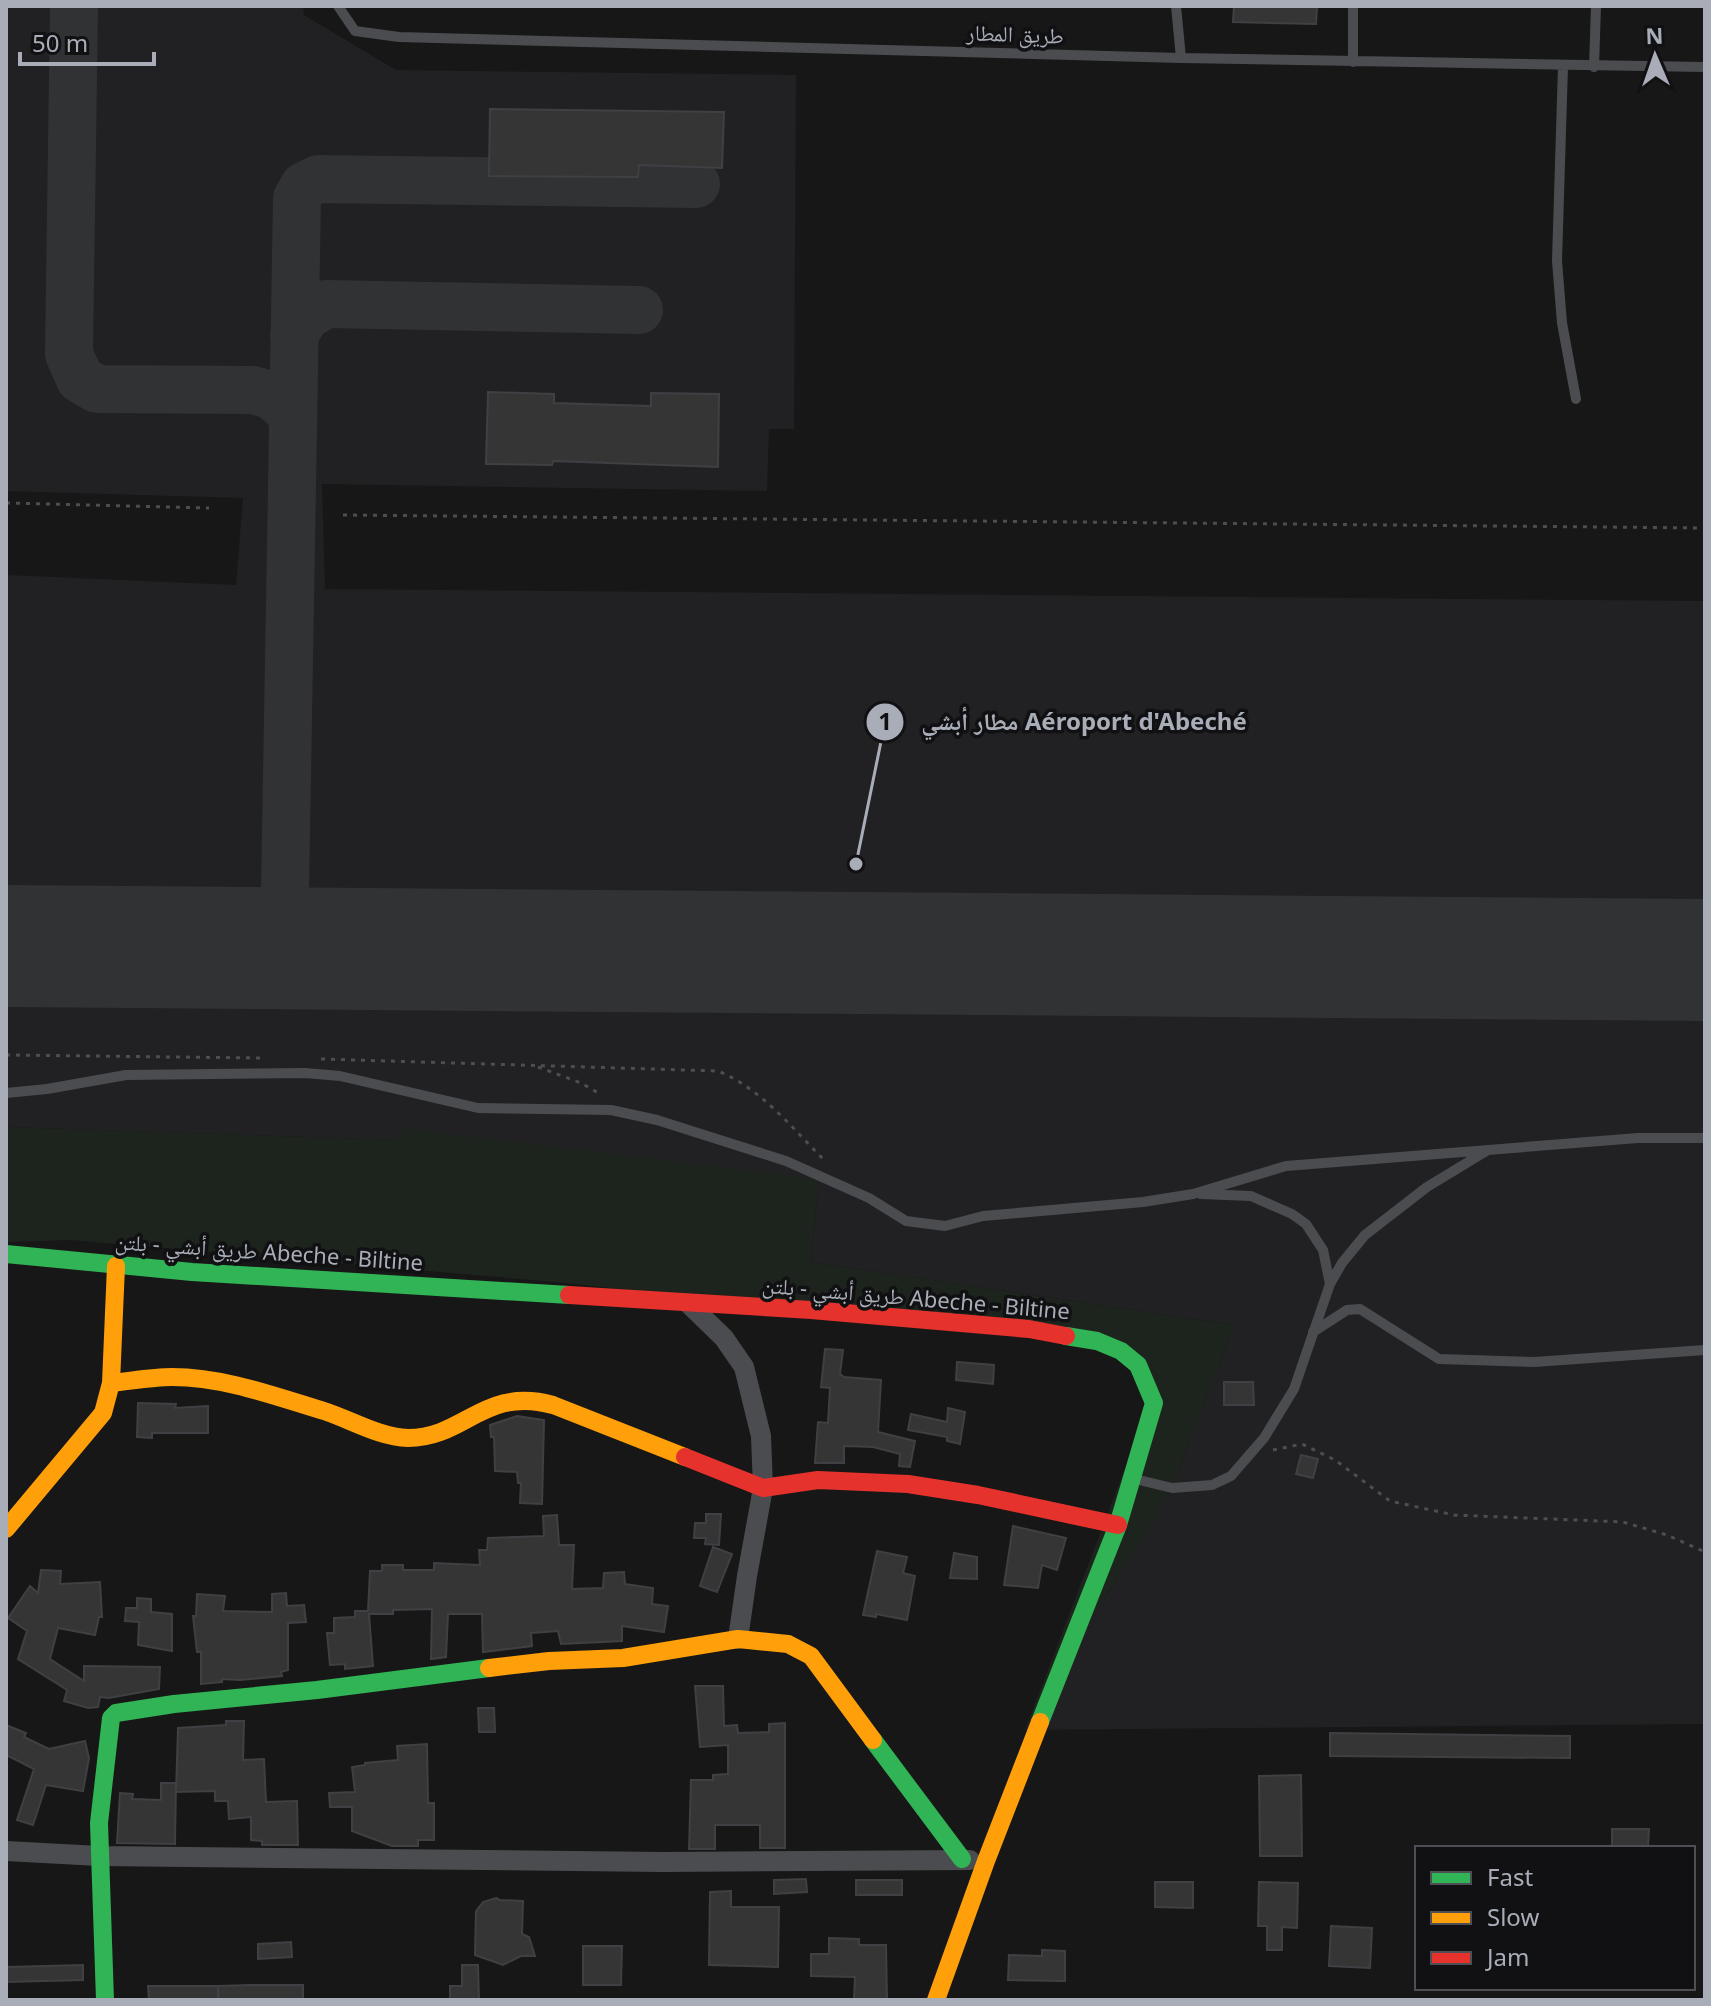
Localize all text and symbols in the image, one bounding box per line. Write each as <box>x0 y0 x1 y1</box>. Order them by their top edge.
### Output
scale bar <box>20 16 154 66</box>
street label: طريق المطار <box>965 16 1064 50</box>
north arrow <box>1615 16 1695 96</box>
text: N <box>1645 20 1664 50</box>
text: 50 m <box>32 26 88 59</box>
callout: مطار أبشي Aéroport d'Abeché <box>865 698 1263 746</box>
text: 1 <box>878 704 892 737</box>
text: مطار أبشي Aéroport d'Abeché <box>921 704 1247 741</box>
street label: طريق أبشي - بلتن Abeche - Biltine <box>114 1225 424 1280</box>
street label: طريق أبشي - بلتن Abeche - Biltine <box>761 1269 1071 1329</box>
legend <box>1415 1846 1695 1990</box>
text: Fast <box>1487 1860 1533 1893</box>
text: Slow <box>1487 1900 1539 1933</box>
text: Jam <box>1485 1940 1529 1973</box>

